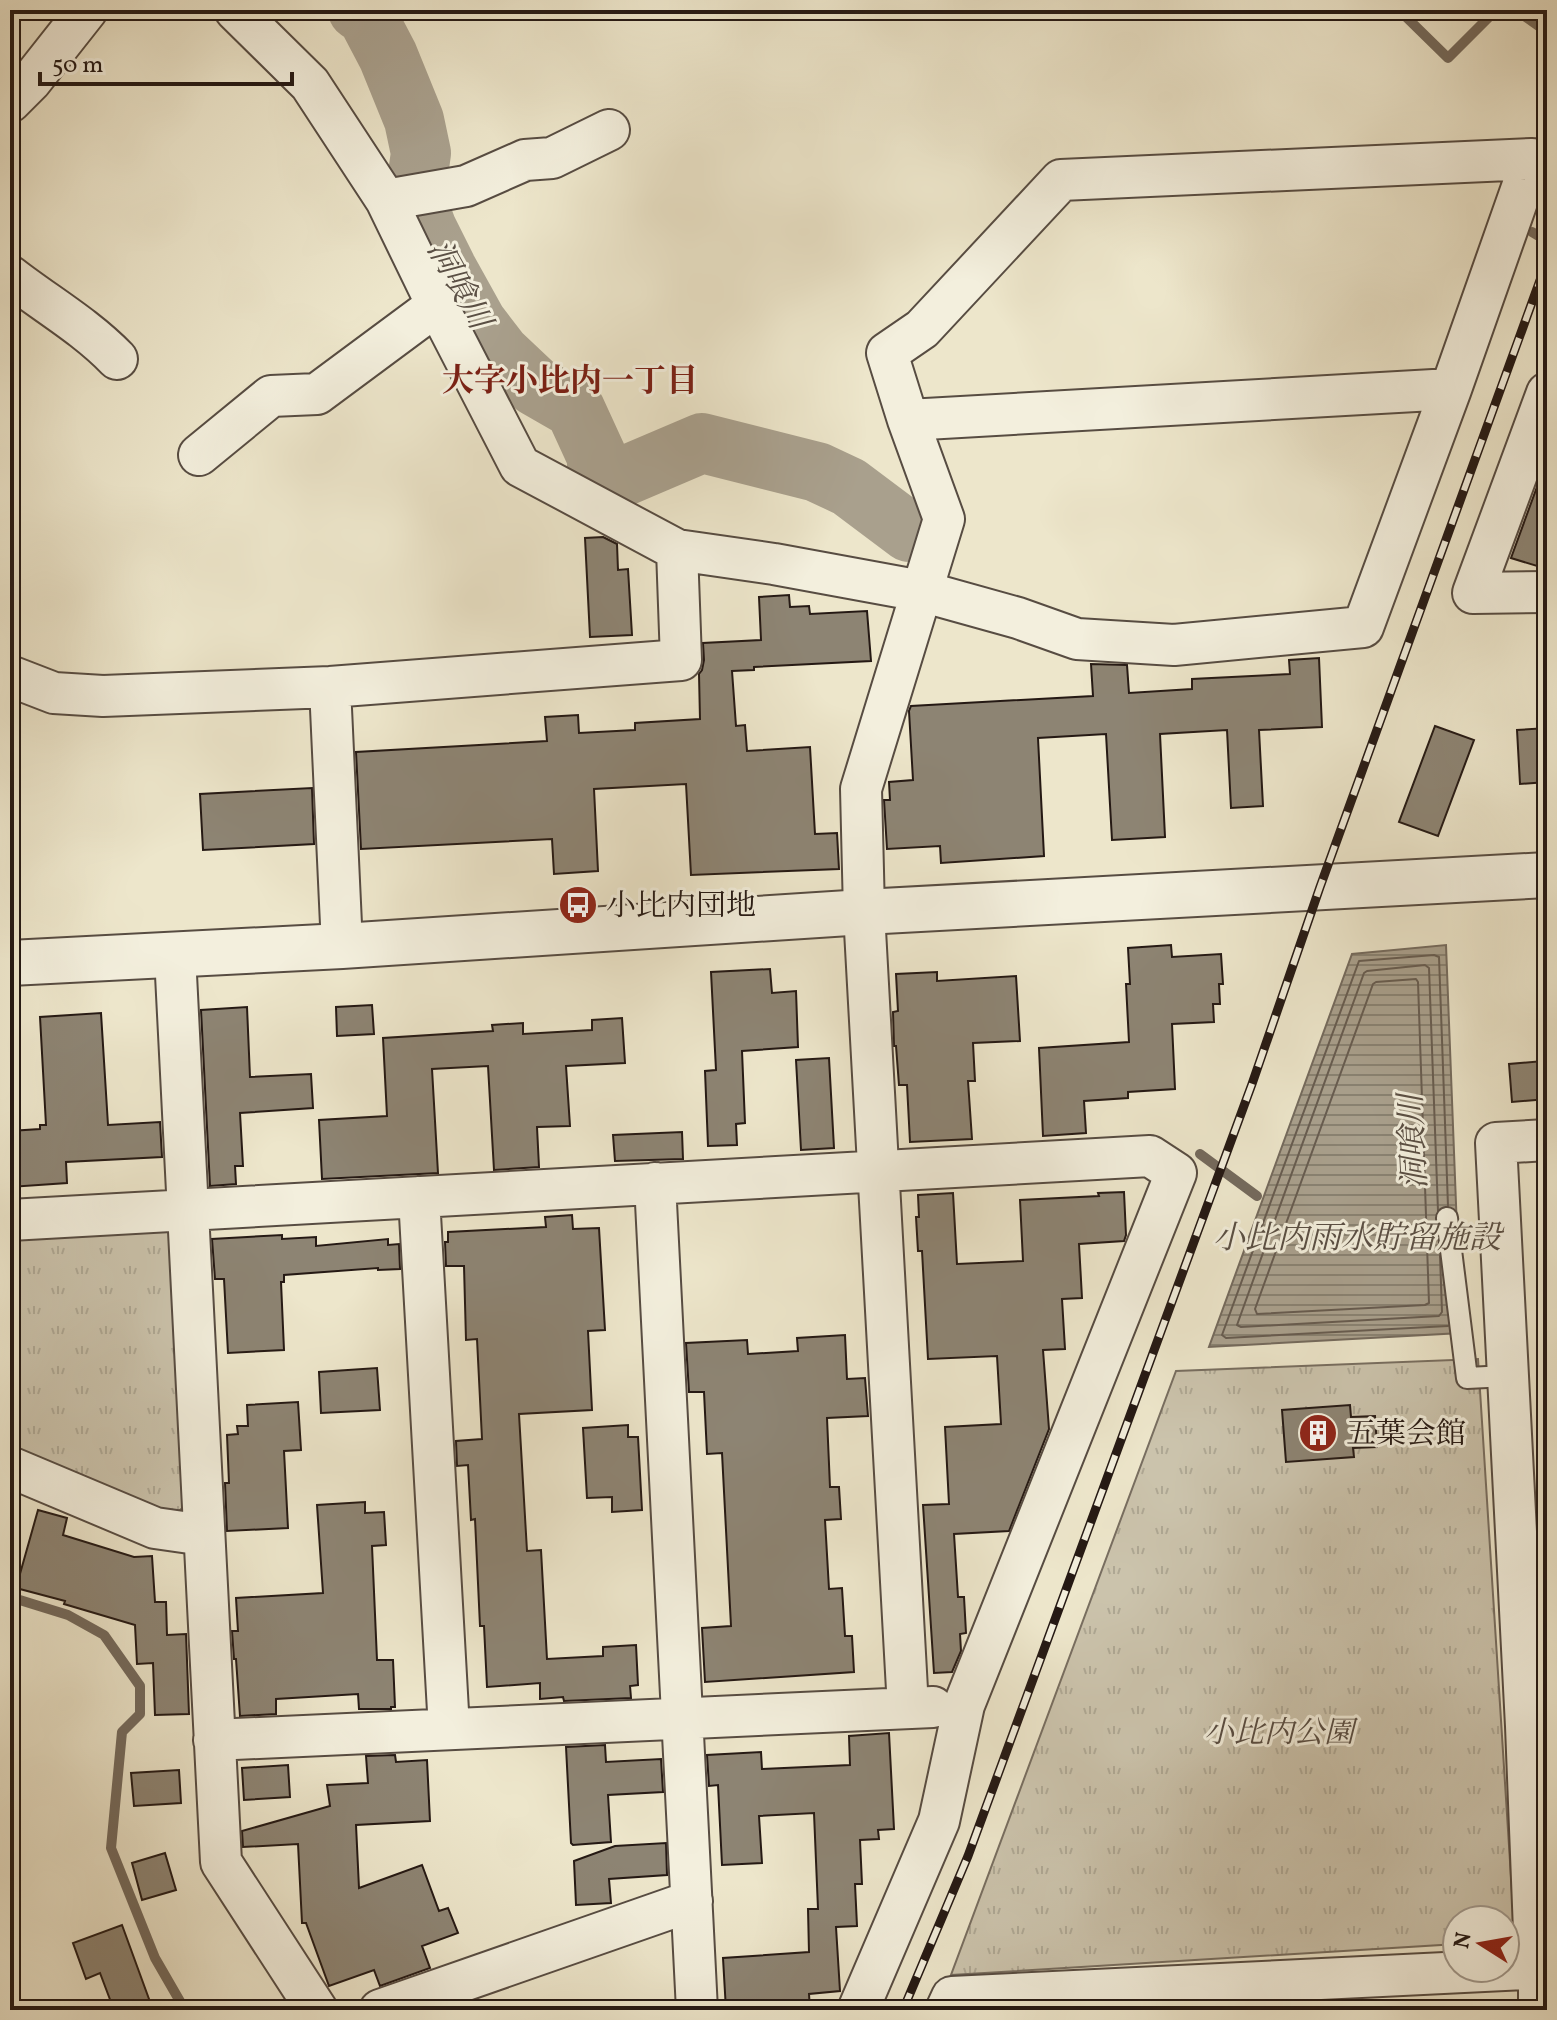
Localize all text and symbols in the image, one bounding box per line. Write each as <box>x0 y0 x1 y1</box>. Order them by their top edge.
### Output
scale bar <box>40 36 292 86</box>
text: 50 m <box>52 49 104 83</box>
water label: 洞喰川 <box>415 233 501 341</box>
district label: 大字小比内一丁目 <box>442 361 698 405</box>
bus stop icon: 小比内団地 <box>557 884 599 926</box>
place label: 小比内団地 <box>606 886 756 928</box>
water label: 洞喰川 <box>1390 1090 1439 1191</box>
water label: 小比内雨水貯留施設 <box>1213 1218 1505 1262</box>
building icon: 五葉会館 <box>1297 1412 1339 1454</box>
place label: 五葉会館 <box>1346 1414 1466 1456</box>
park label: 小比内公園 <box>1204 1713 1359 1755</box>
north arrow <box>1441 1904 1521 1984</box>
text: N <box>1447 1930 1481 1951</box>

